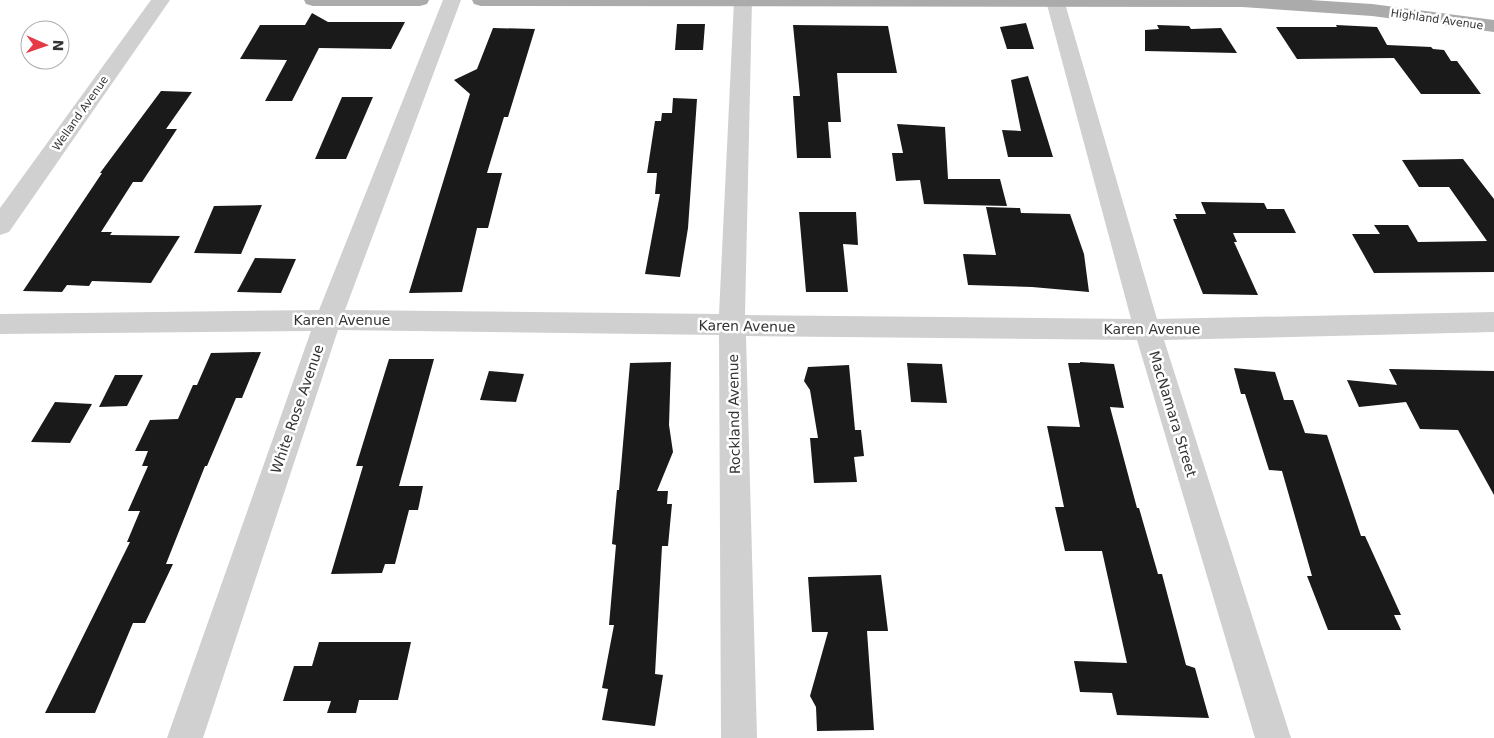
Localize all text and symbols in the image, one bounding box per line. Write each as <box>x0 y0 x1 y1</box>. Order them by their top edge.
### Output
street label: Highland Avenue <box>1390 7 1484 32</box>
north arrow <box>20 20 70 70</box>
text: N <box>50 39 66 52</box>
street label: Welland Avenue <box>50 73 111 153</box>
street label: Karen Avenue <box>294 312 390 328</box>
street label: Karen Avenue <box>698 317 796 335</box>
street label: Karen Avenue <box>1104 321 1200 337</box>
street label: White Rose Avenue <box>267 342 327 476</box>
street label: MacNamara Street <box>1146 349 1200 479</box>
street label: Rockland Avenue <box>725 354 743 474</box>

